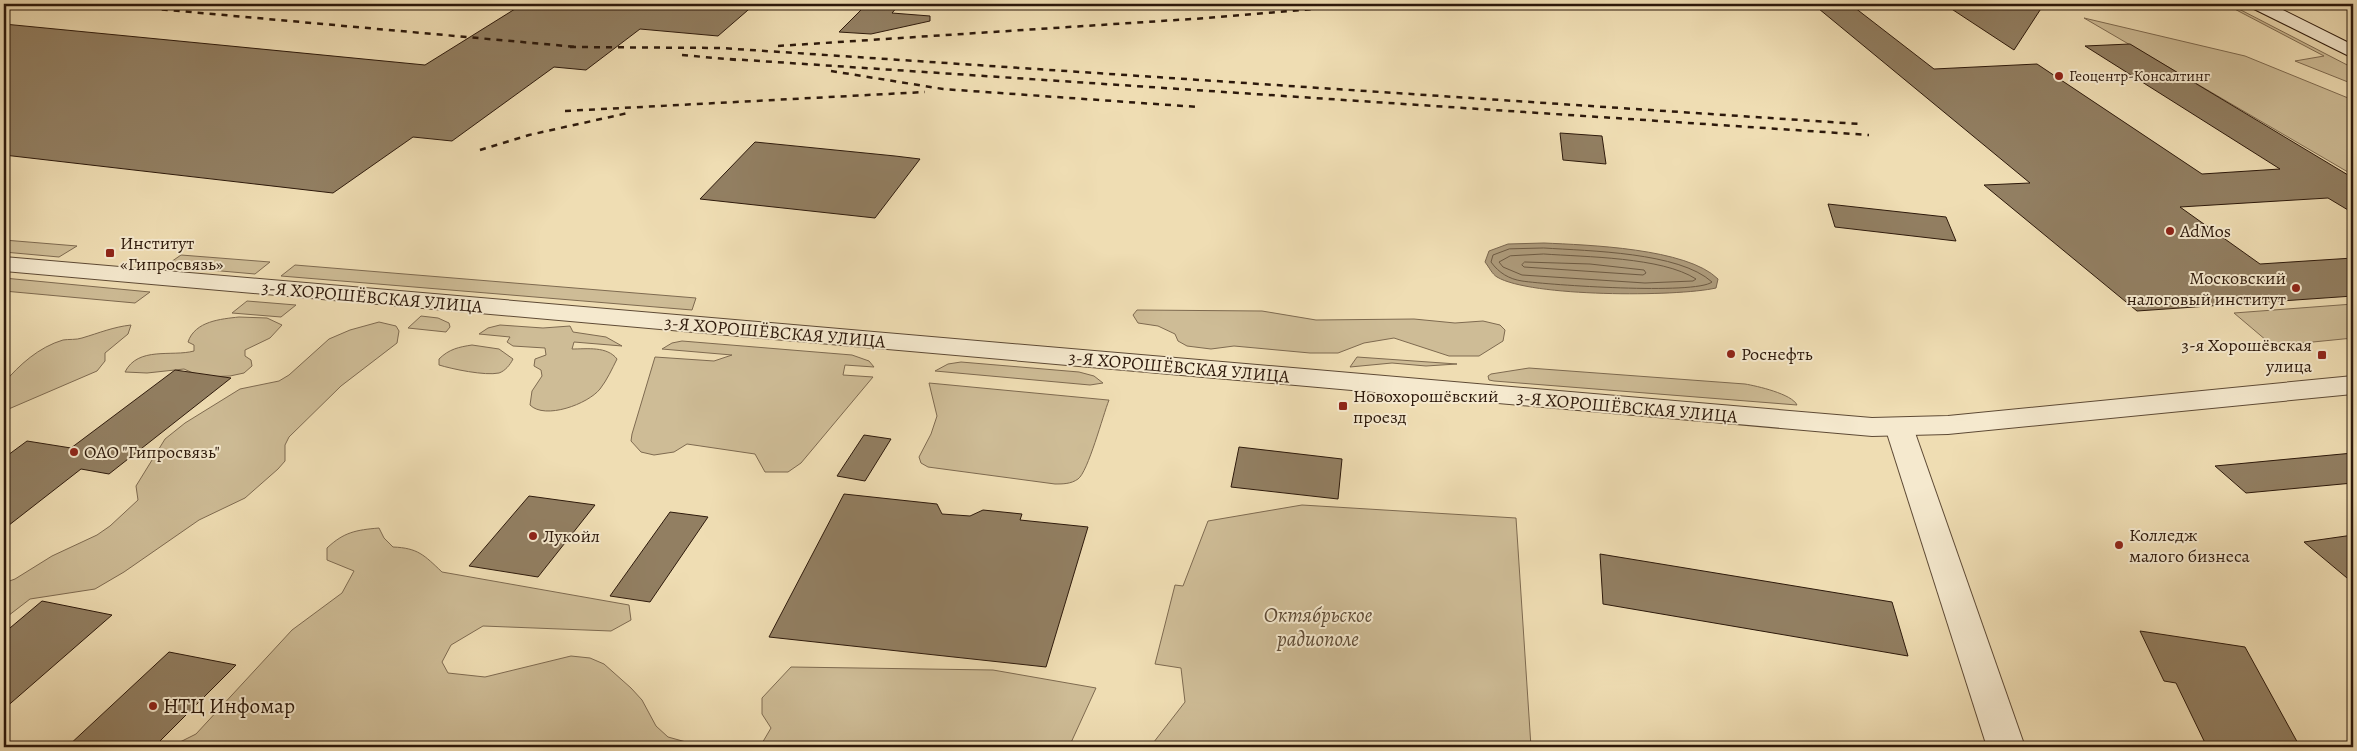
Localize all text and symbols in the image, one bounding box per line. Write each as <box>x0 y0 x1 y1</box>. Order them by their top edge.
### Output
place label: Геоцентр-Консалтинг <box>2069 66 2211 86</box>
marker: Геоцентр-Консалтинг <box>2053 70 2065 82</box>
place label: AdMos <box>2179 219 2231 243</box>
marker: AdMos <box>2164 225 2176 237</box>
place label: Институт «Гипросвязь» <box>120 231 224 276</box>
marker: Институт «Гипросвязь» <box>104 247 116 259</box>
place label: Московский налоговый институт <box>2126 266 2286 311</box>
street label: 3-Я ХОРОШЁВСКАЯ УЛИЦА <box>261 275 484 319</box>
marker: Московский налоговый институт <box>2290 282 2302 294</box>
street label: 3-Я ХОРОШЁВСКАЯ УЛИЦА <box>664 310 887 354</box>
place label: 3-я Хорошёвская улица <box>2182 333 2313 378</box>
place label: Роснефть <box>1741 342 1813 366</box>
street label: 3-Я ХОРОШЁВСКАЯ УЛИЦА <box>1068 345 1291 389</box>
marker: Роснефть <box>1725 348 1737 360</box>
marker: 3-я Хорошёвская улица <box>2316 349 2328 361</box>
place label: Новохорошёвский проезд <box>1353 384 1499 429</box>
street label: 3-Я ХОРОШЁВСКАЯ УЛИЦА <box>1516 385 1739 429</box>
marker: Новохорошёвский проезд <box>1337 400 1349 412</box>
place label: ОАО "Гипросвязь" <box>84 440 220 464</box>
marker: ОАО "Гипросвязь" <box>68 446 80 458</box>
place label: Колледж малого бизнеса <box>2129 523 2251 568</box>
place label: Лукойл <box>543 524 600 548</box>
marker: Лукойл <box>527 530 539 542</box>
marker: Колледж малого бизнеса <box>2113 539 2125 551</box>
park label: Октябрьское радиополе <box>1264 601 1373 653</box>
place label: НТЦ Инфомар <box>163 692 295 720</box>
marker: НТЦ Инфомар <box>147 700 159 712</box>

